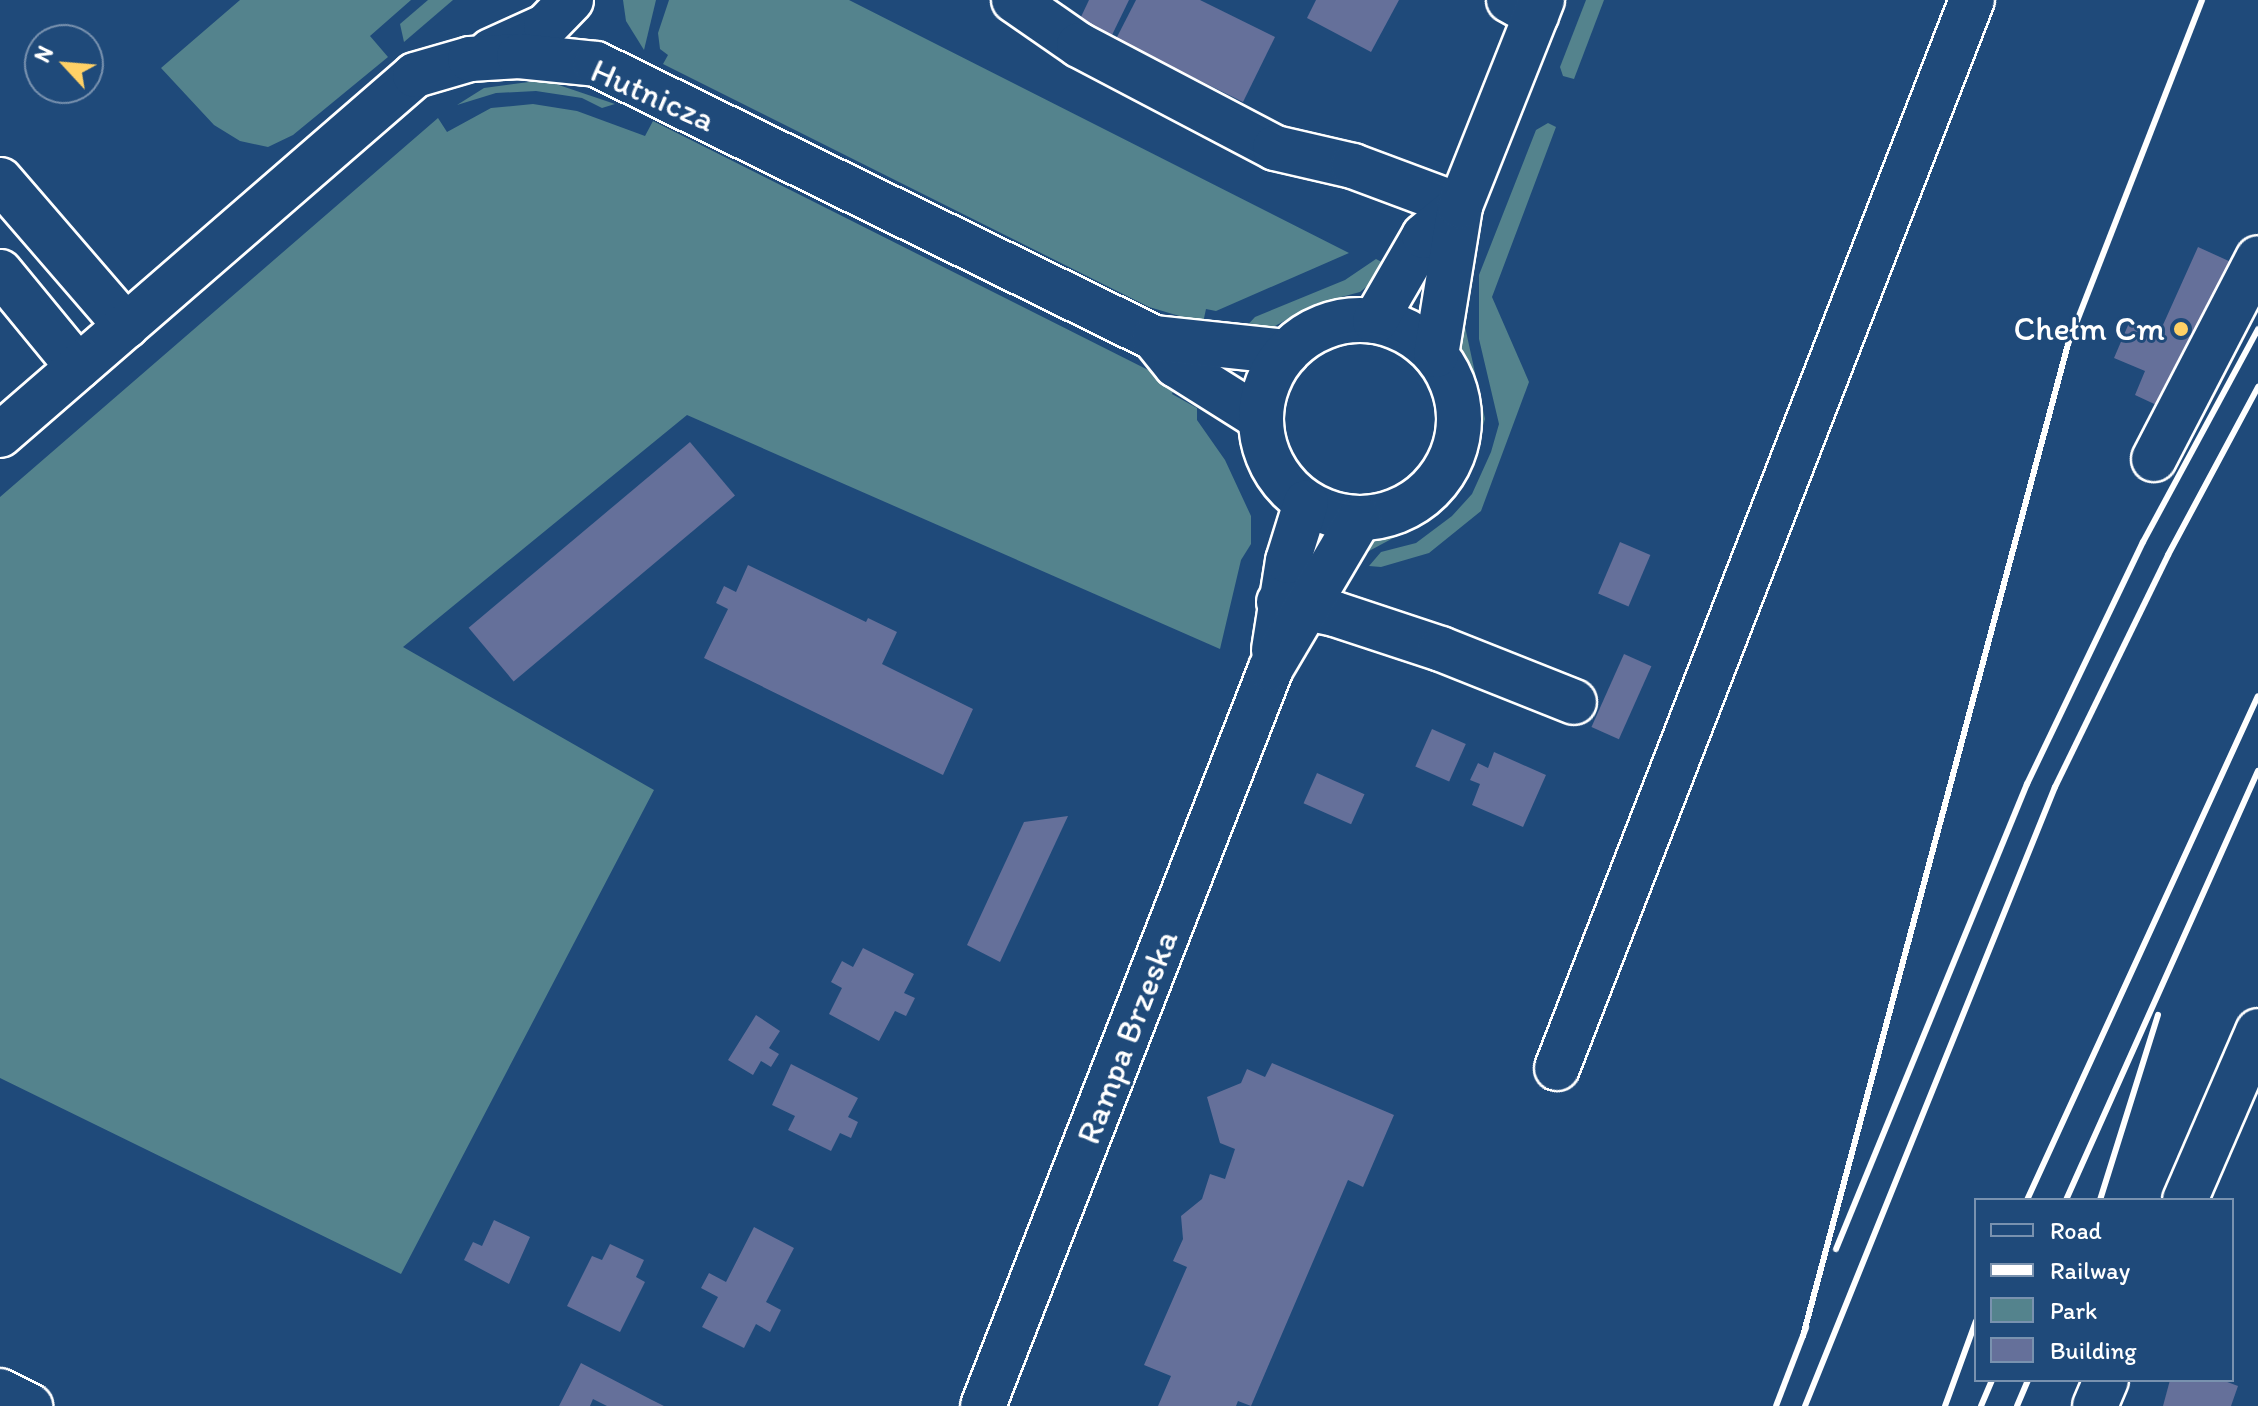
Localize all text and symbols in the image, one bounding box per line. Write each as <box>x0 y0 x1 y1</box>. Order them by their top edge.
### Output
north arrow <box>24 24 104 104</box>
text: N <box>28 42 59 67</box>
street label: Hutnicza <box>585 50 721 140</box>
place label: Chełm Cm <box>2014 309 2165 349</box>
marker: Chełm Cm <box>2172 320 2190 338</box>
street label: Rampa Brzeska <box>1068 925 1186 1149</box>
legend <box>1974 1198 2234 1382</box>
text: Road <box>2050 1216 2102 1245</box>
text: Railway <box>2050 1256 2130 1285</box>
text: Park <box>2050 1296 2097 1325</box>
text: Building <box>2050 1336 2137 1365</box>

